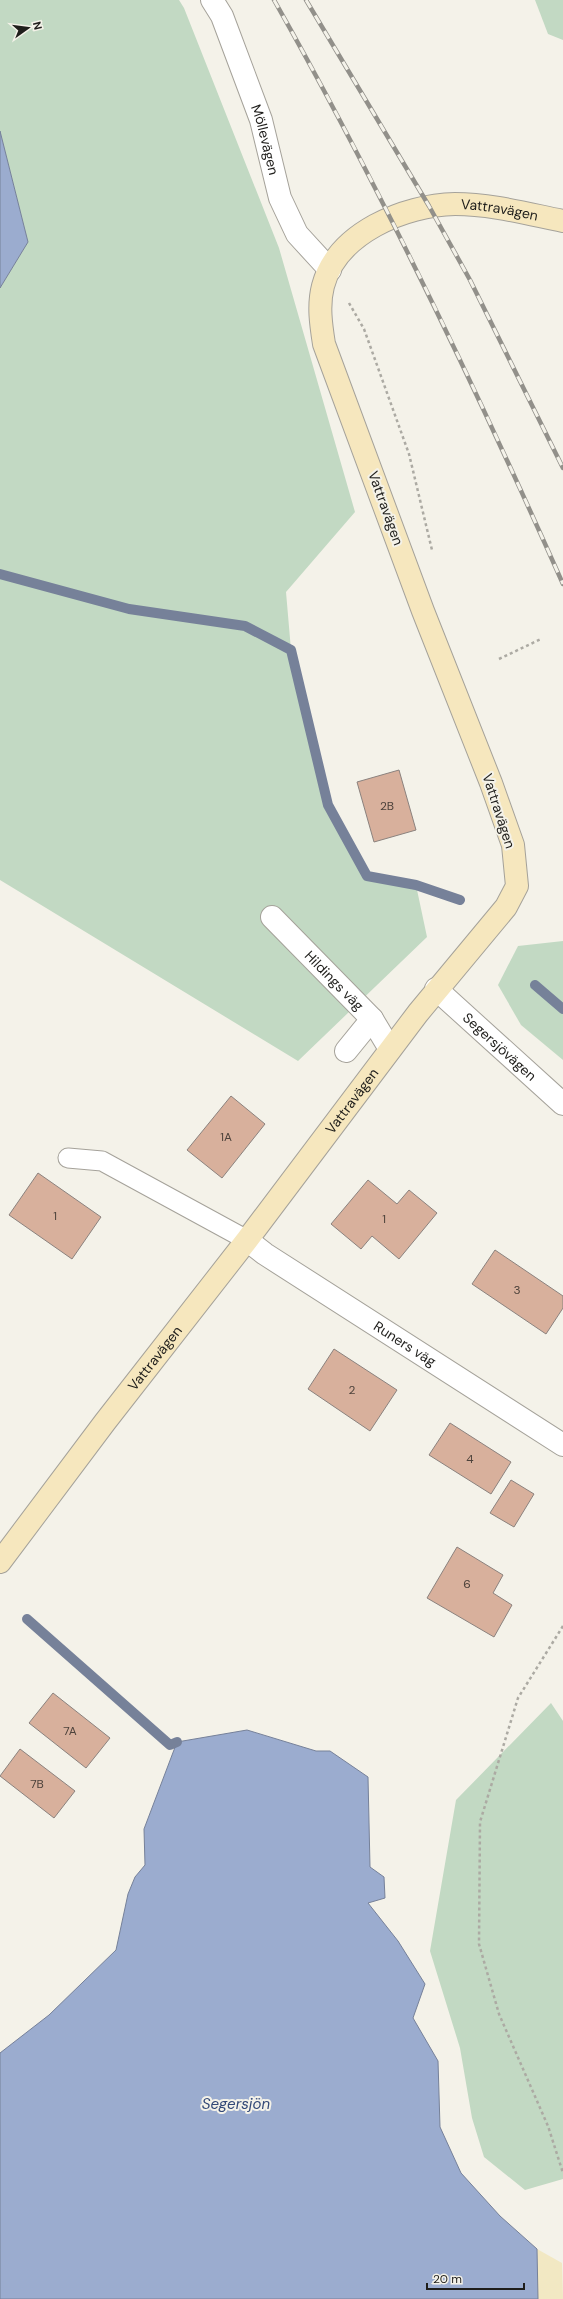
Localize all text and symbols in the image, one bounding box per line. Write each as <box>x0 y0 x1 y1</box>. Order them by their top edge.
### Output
north arrow <box>8 8 48 48</box>
text: N <box>30 20 45 31</box>
street label: Möllevägen <box>247 102 283 177</box>
street label: Vattravägen <box>461 195 540 225</box>
street label: Vattravägen <box>364 468 408 548</box>
street label: Vattravägen <box>478 771 520 851</box>
house number: 2B <box>380 798 394 814</box>
street label: Hildings väg <box>301 947 368 1015</box>
street label: Segersjövägen <box>459 1009 540 1085</box>
street label: Vattravägen <box>321 1064 382 1137</box>
house number: 1A <box>220 1129 232 1145</box>
house number: 1 <box>53 1208 57 1224</box>
house number: 1 <box>382 1211 386 1227</box>
house number: 3 <box>513 1282 521 1298</box>
street label: Runers väg <box>370 1317 440 1370</box>
street label: Vattravägen <box>124 1322 186 1394</box>
house number: 2 <box>349 1382 356 1398</box>
house number: 4 <box>466 1451 474 1467</box>
house number: 6 <box>463 1576 471 1592</box>
house number: 7A <box>63 1723 77 1739</box>
house number: 7B <box>30 1776 44 1792</box>
water label: Segersjön <box>202 2094 271 2114</box>
scale bar <box>427 2265 524 2291</box>
text: 20 m <box>433 2271 462 2287</box>

